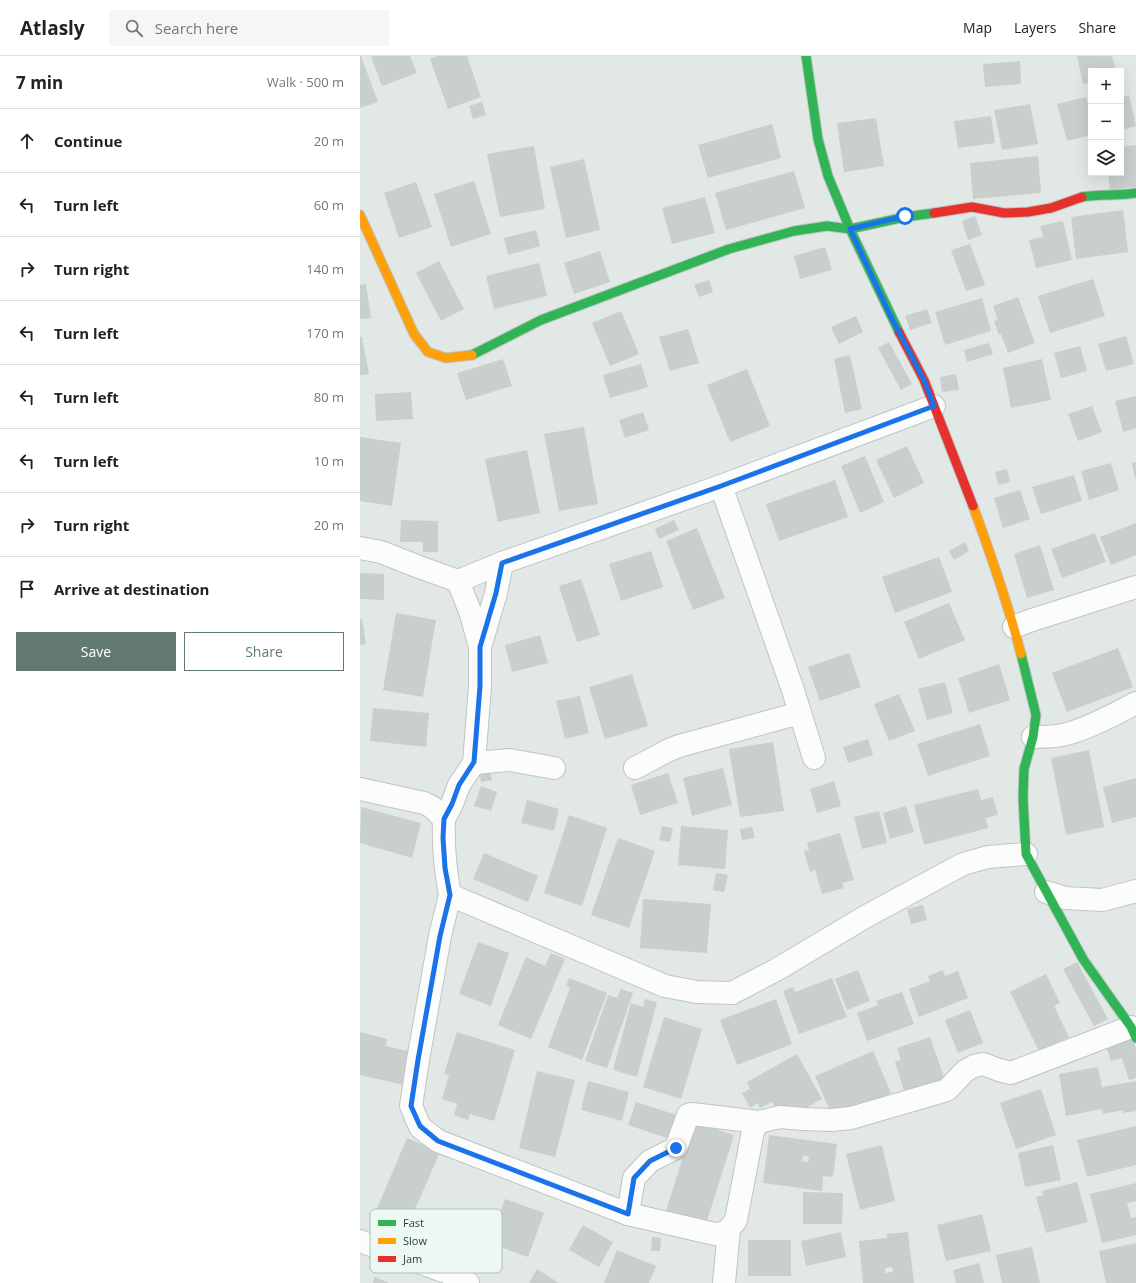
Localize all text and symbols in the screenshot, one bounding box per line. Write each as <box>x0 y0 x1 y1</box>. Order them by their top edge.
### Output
search box <box>109 10 389 46</box>
text: Atlasly <box>20 15 85 41</box>
icon: search <box>123 17 145 39</box>
text: Search here <box>155 18 238 38</box>
text: Map <box>963 18 992 37</box>
text: Layers <box>1014 18 1056 37</box>
text: Share <box>1078 18 1116 37</box>
map controls <box>1088 68 1124 176</box>
button: + <box>1088 68 1124 104</box>
text: 7 min <box>16 71 63 94</box>
text: Walk · 500 m <box>267 73 344 91</box>
button: − <box>1088 104 1124 140</box>
icon: ahead <box>16 130 38 152</box>
text: Continue <box>54 131 122 151</box>
text: 20 m <box>314 132 344 150</box>
button: layers <box>1088 140 1124 176</box>
icon: left <box>16 194 38 216</box>
text: Turn left <box>54 195 119 215</box>
text: 60 m <box>314 196 344 214</box>
route start <box>896 207 914 225</box>
icon: right <box>16 258 38 280</box>
text: Turn right <box>54 259 129 279</box>
text: 140 m <box>306 260 344 278</box>
icon: left <box>16 322 38 344</box>
text: Turn left <box>54 323 119 343</box>
text: 170 m <box>306 324 344 342</box>
icon: left <box>16 386 38 408</box>
text: Turn left <box>54 387 119 407</box>
text: 80 m <box>314 388 344 406</box>
icon: left <box>16 450 38 472</box>
text: Turn left <box>54 451 119 471</box>
text: 10 m <box>314 452 344 470</box>
icon: right <box>16 514 38 536</box>
text: Turn right <box>54 515 129 535</box>
text: 20 m <box>314 516 344 534</box>
icon: arrive <box>16 578 38 600</box>
text: Arrive at destination <box>54 579 209 599</box>
button: Save <box>16 632 176 671</box>
button: Share <box>184 632 344 671</box>
route end <box>667 1139 685 1157</box>
legend <box>370 1209 502 1273</box>
text: Fast <box>403 1215 424 1230</box>
text: Slow <box>403 1233 427 1248</box>
text: Jam <box>402 1251 422 1266</box>

